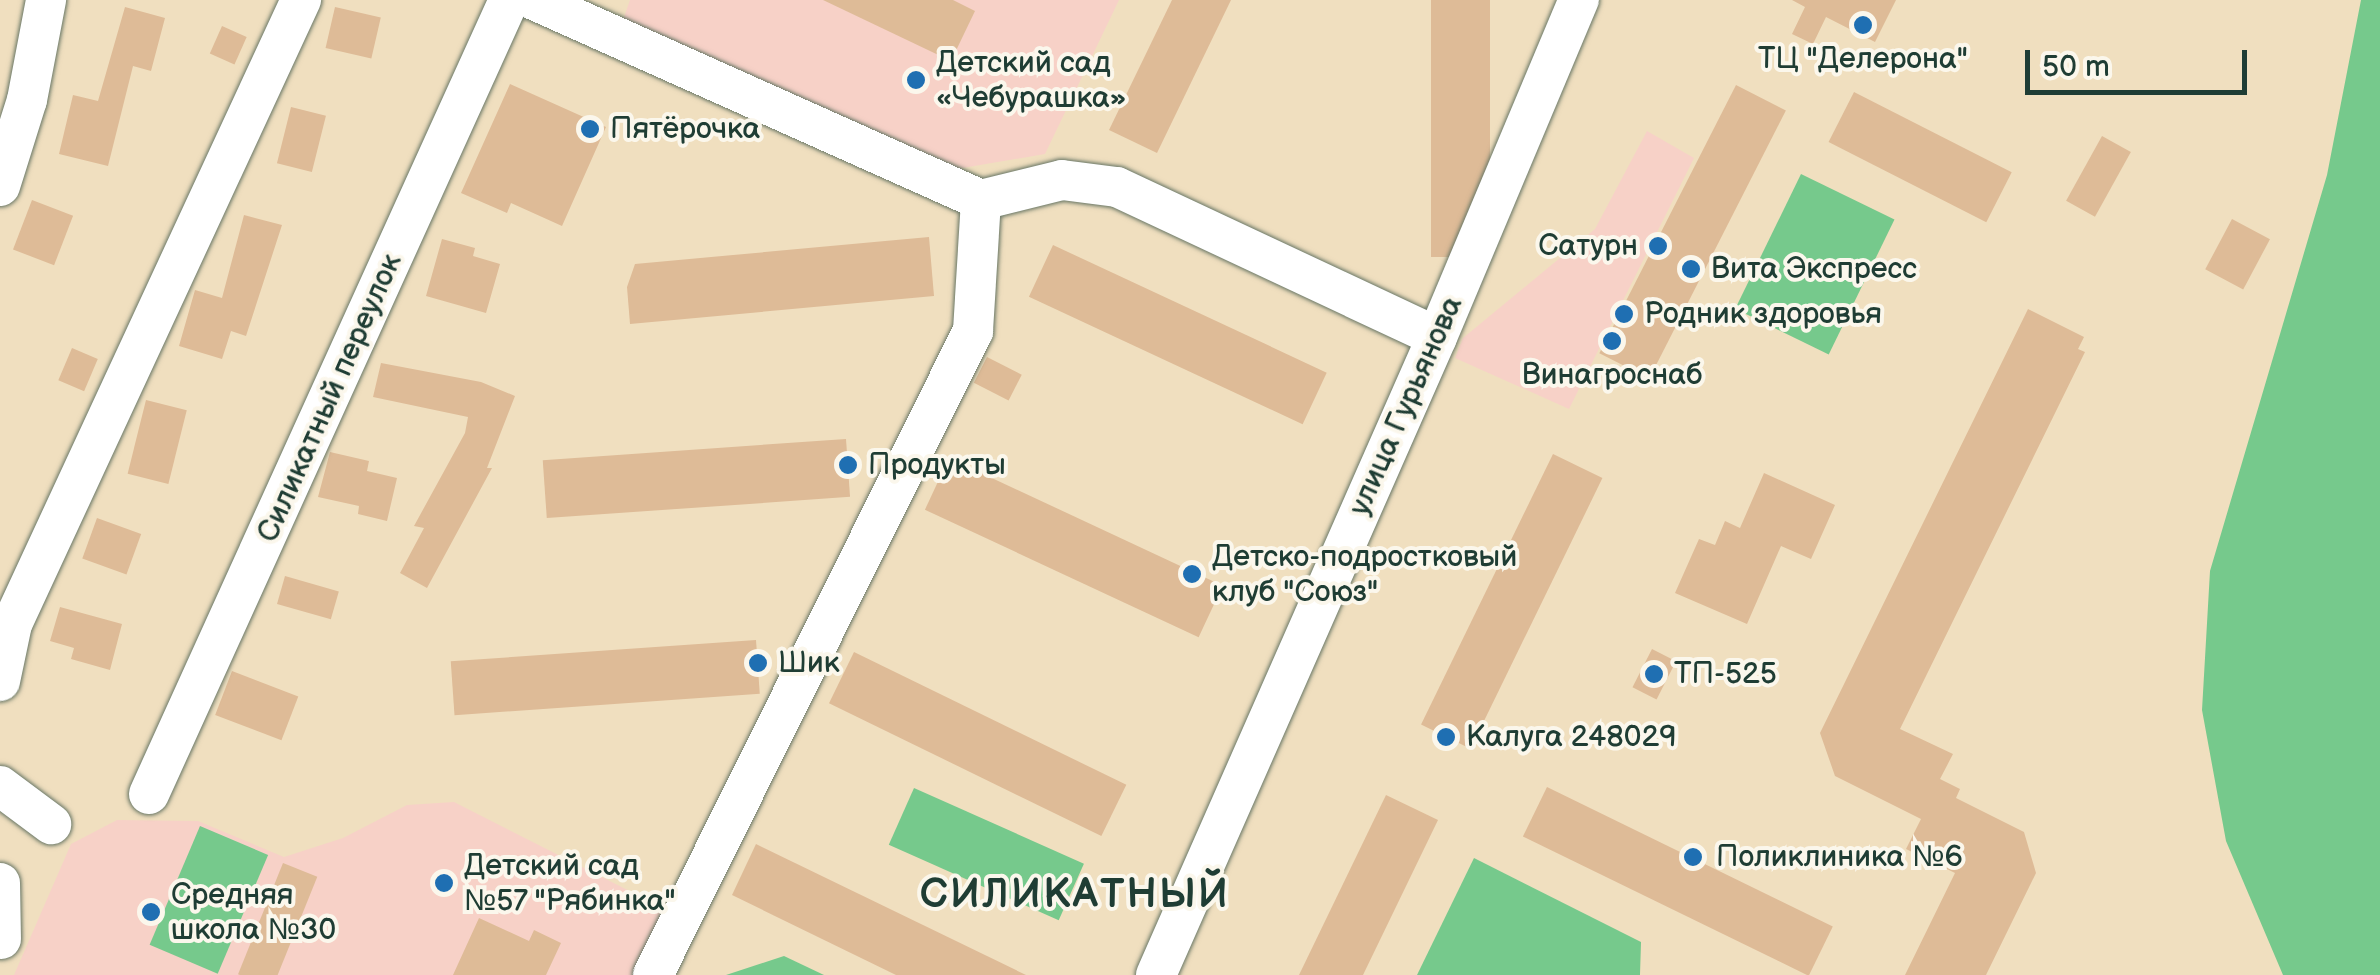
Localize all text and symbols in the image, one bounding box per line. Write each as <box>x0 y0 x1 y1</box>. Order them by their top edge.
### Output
marker: ТЦ "Делерона" <box>1852 14 1874 36</box>
scale bar <box>2030 30 2252 92</box>
place label: ТЦ "Делерона" <box>1758 41 1968 77</box>
place label: Детский сад «Чебурашка» <box>936 45 1126 116</box>
text: 50 m <box>2042 49 2110 85</box>
marker: Детский сад «Чебурашка» <box>905 69 927 91</box>
place label: Пятёрочка <box>610 111 760 147</box>
marker: Пятёрочка <box>579 118 601 140</box>
place label: Сатурн <box>1538 228 1638 264</box>
marker: Сатурн <box>1647 235 1669 257</box>
street label: Силикатный переулок <box>250 248 410 548</box>
place label: Вита Экспресс <box>1711 251 1917 287</box>
marker: Вита Экспресс <box>1680 258 1702 280</box>
street label: улица Гурьянова <box>1342 291 1470 521</box>
place label: Родник здоровья <box>1644 296 1882 332</box>
marker: Родник здоровья <box>1613 303 1635 325</box>
marker: Винагроснаб <box>1601 330 1623 352</box>
place label: Винагроснаб <box>1522 357 1702 393</box>
place label: Продукты <box>868 447 1006 483</box>
marker: Продукты <box>837 454 859 476</box>
place label: Детско-подростковый клуб "Союз" <box>1212 539 1517 610</box>
marker: Детско-подростковый клуб "Союз" <box>1181 563 1203 585</box>
place label: Шик <box>778 645 840 681</box>
marker: Шик <box>747 652 769 674</box>
place label: ТП-525 <box>1674 656 1777 692</box>
marker: ТП-525 <box>1643 663 1665 685</box>
place label: Калуга 248029 <box>1466 719 1676 755</box>
marker: Калуга 248029 <box>1435 726 1457 748</box>
place label: Поликлиника №6 <box>1716 839 1963 875</box>
marker: Поликлиника №6 <box>1680 844 1706 870</box>
place label: Детский сад №57 "Рябинка" <box>464 848 678 918</box>
district label: СИЛИКАТНЫЙ <box>920 871 1230 919</box>
marker: Детский сад №57 "Рябинка" <box>433 872 455 894</box>
place label: Средняя школа №30 <box>171 877 336 948</box>
marker: Средняя школа №30 <box>140 901 162 923</box>

